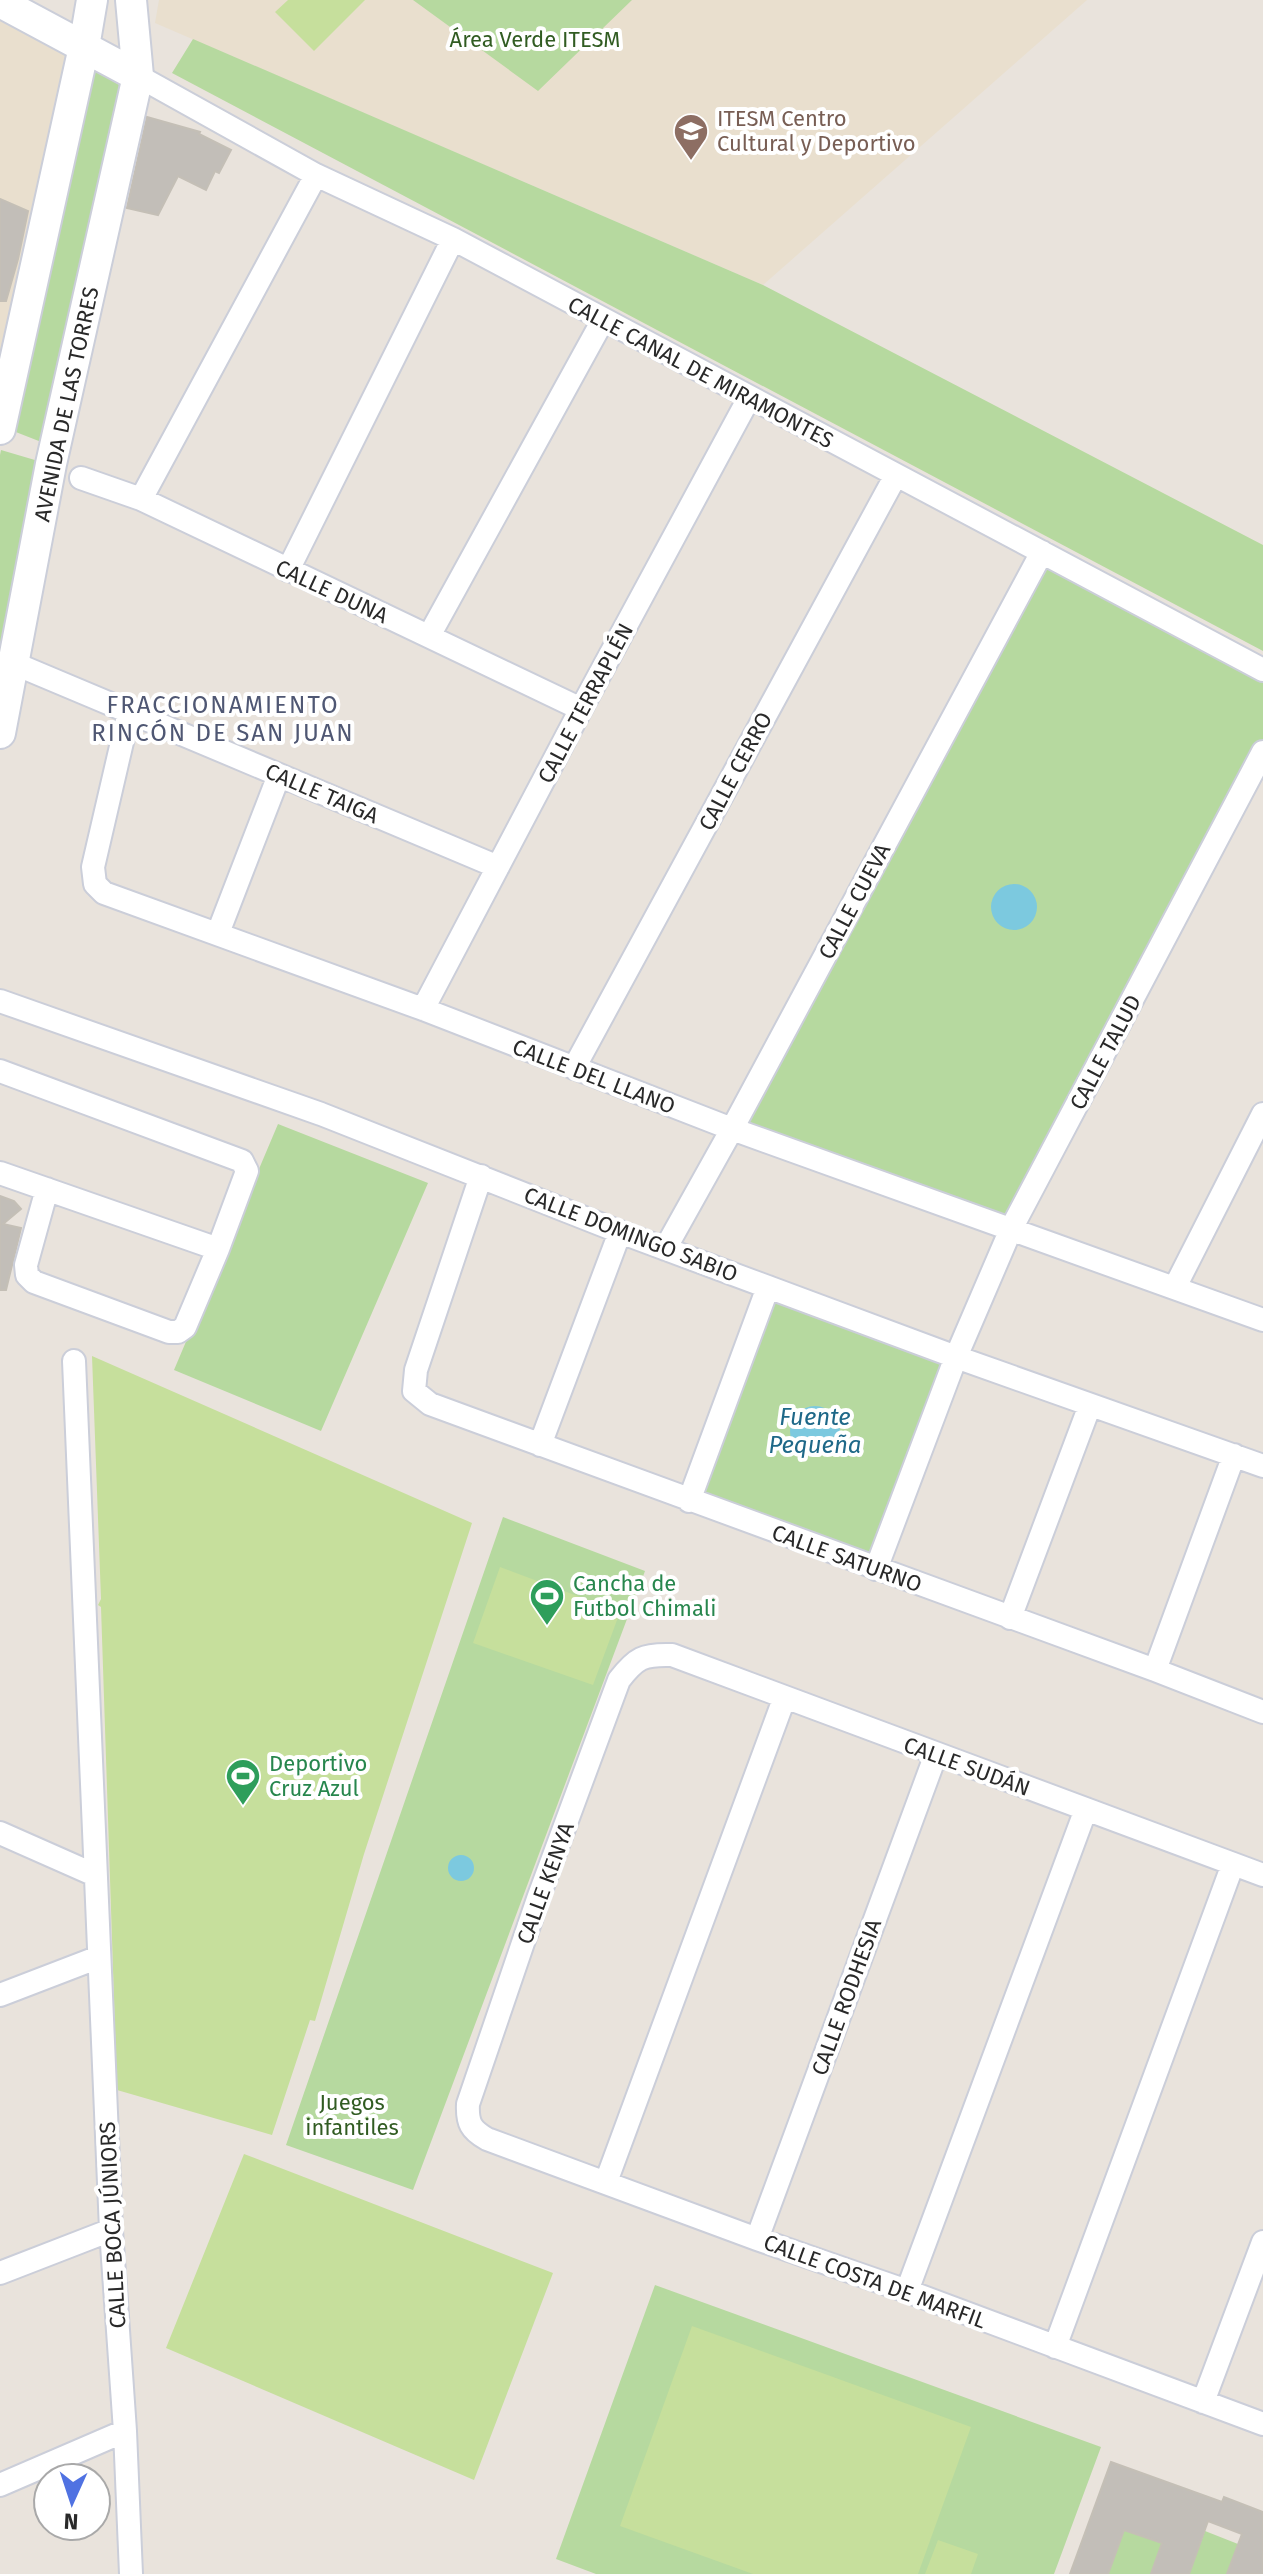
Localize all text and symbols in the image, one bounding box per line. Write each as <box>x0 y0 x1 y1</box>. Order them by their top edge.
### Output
park label: Área Verde ITESM <box>450 26 620 53</box>
place label: ITESM Centro Cultural y Deportivo <box>717 105 916 157</box>
school or university icon: ITESM Centro Cultural y Deportivo <box>672 112 710 162</box>
street label: AVENIDA DE LAS TORRES <box>28 284 105 524</box>
street label: CALLE CANAL DE MIRAMONTES <box>563 291 838 454</box>
street label: CALLE DUNA <box>271 554 393 629</box>
street label: CALLE TERRAPLÉN <box>532 619 639 788</box>
district label: FRACCIONAMIENTO RINCÓN DE SAN JUAN <box>91 691 355 747</box>
street label: CALLE CERRO <box>693 707 778 835</box>
street label: CALLE TAIGA <box>261 758 383 830</box>
street label: CALLE CUEVA <box>813 838 896 964</box>
street label: CALLE TALUD <box>1064 990 1147 1114</box>
street label: CALLE DEL LLANO <box>509 1033 679 1120</box>
street label: CALLE DOMINGO SABIO <box>520 1181 742 1288</box>
water label: Fuente Pequeña <box>769 1403 862 1459</box>
street label: CALLE SATURNO <box>768 1519 925 1598</box>
place label: Cancha de Futbol Chimali <box>573 1570 716 1622</box>
sports icon: Cancha de Futbol Chimali <box>528 1577 566 1627</box>
street label: CALLE SUDÁN <box>900 1731 1034 1802</box>
place label: Deportivo Cruz Azul <box>269 1750 367 1802</box>
sports icon: Deportivo Cruz Azul <box>224 1757 262 1807</box>
street label: CALLE KENYA <box>511 1818 580 1948</box>
street label: CALLE RODHESIA <box>806 1915 887 2079</box>
park label: Juegos infantiles <box>305 2089 399 2141</box>
street label: CALLE BOCA JÚNIORS <box>94 2121 131 2329</box>
street label: CALLE COSTA DE MARFIL <box>760 2229 990 2334</box>
north arrow <box>32 2462 112 2542</box>
text: N <box>63 2508 79 2535</box>

